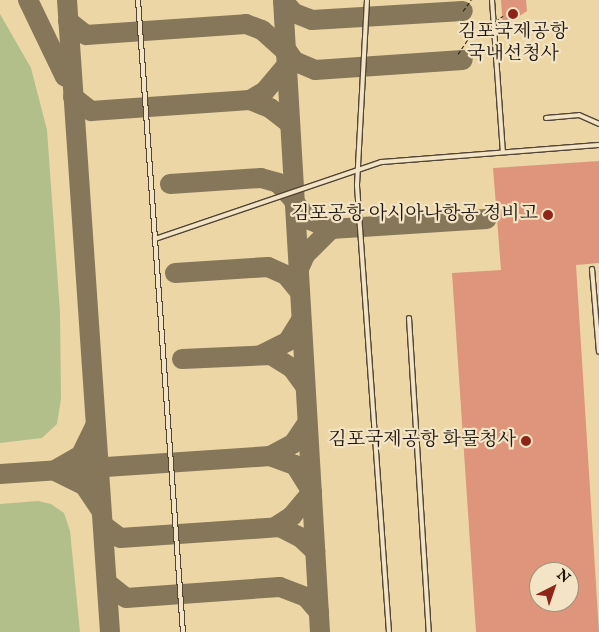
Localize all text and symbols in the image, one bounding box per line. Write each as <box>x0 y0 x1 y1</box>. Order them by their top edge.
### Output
marker: 김포국제공항 국내선청사 <box>507 8 519 20</box>
place label: 김포국제공항 국내선청사 <box>458 22 568 66</box>
place label: 김포공항 아시아나항공 정비고 <box>291 204 538 226</box>
marker: 김포공항 아시아나항공 정비고 <box>542 209 554 221</box>
place label: 김포국제공항 화물청사 <box>328 430 516 452</box>
marker: 김포국제공항 화물청사 <box>520 435 532 447</box>
north arrow <box>529 562 579 612</box>
text: N <box>553 566 574 587</box>

